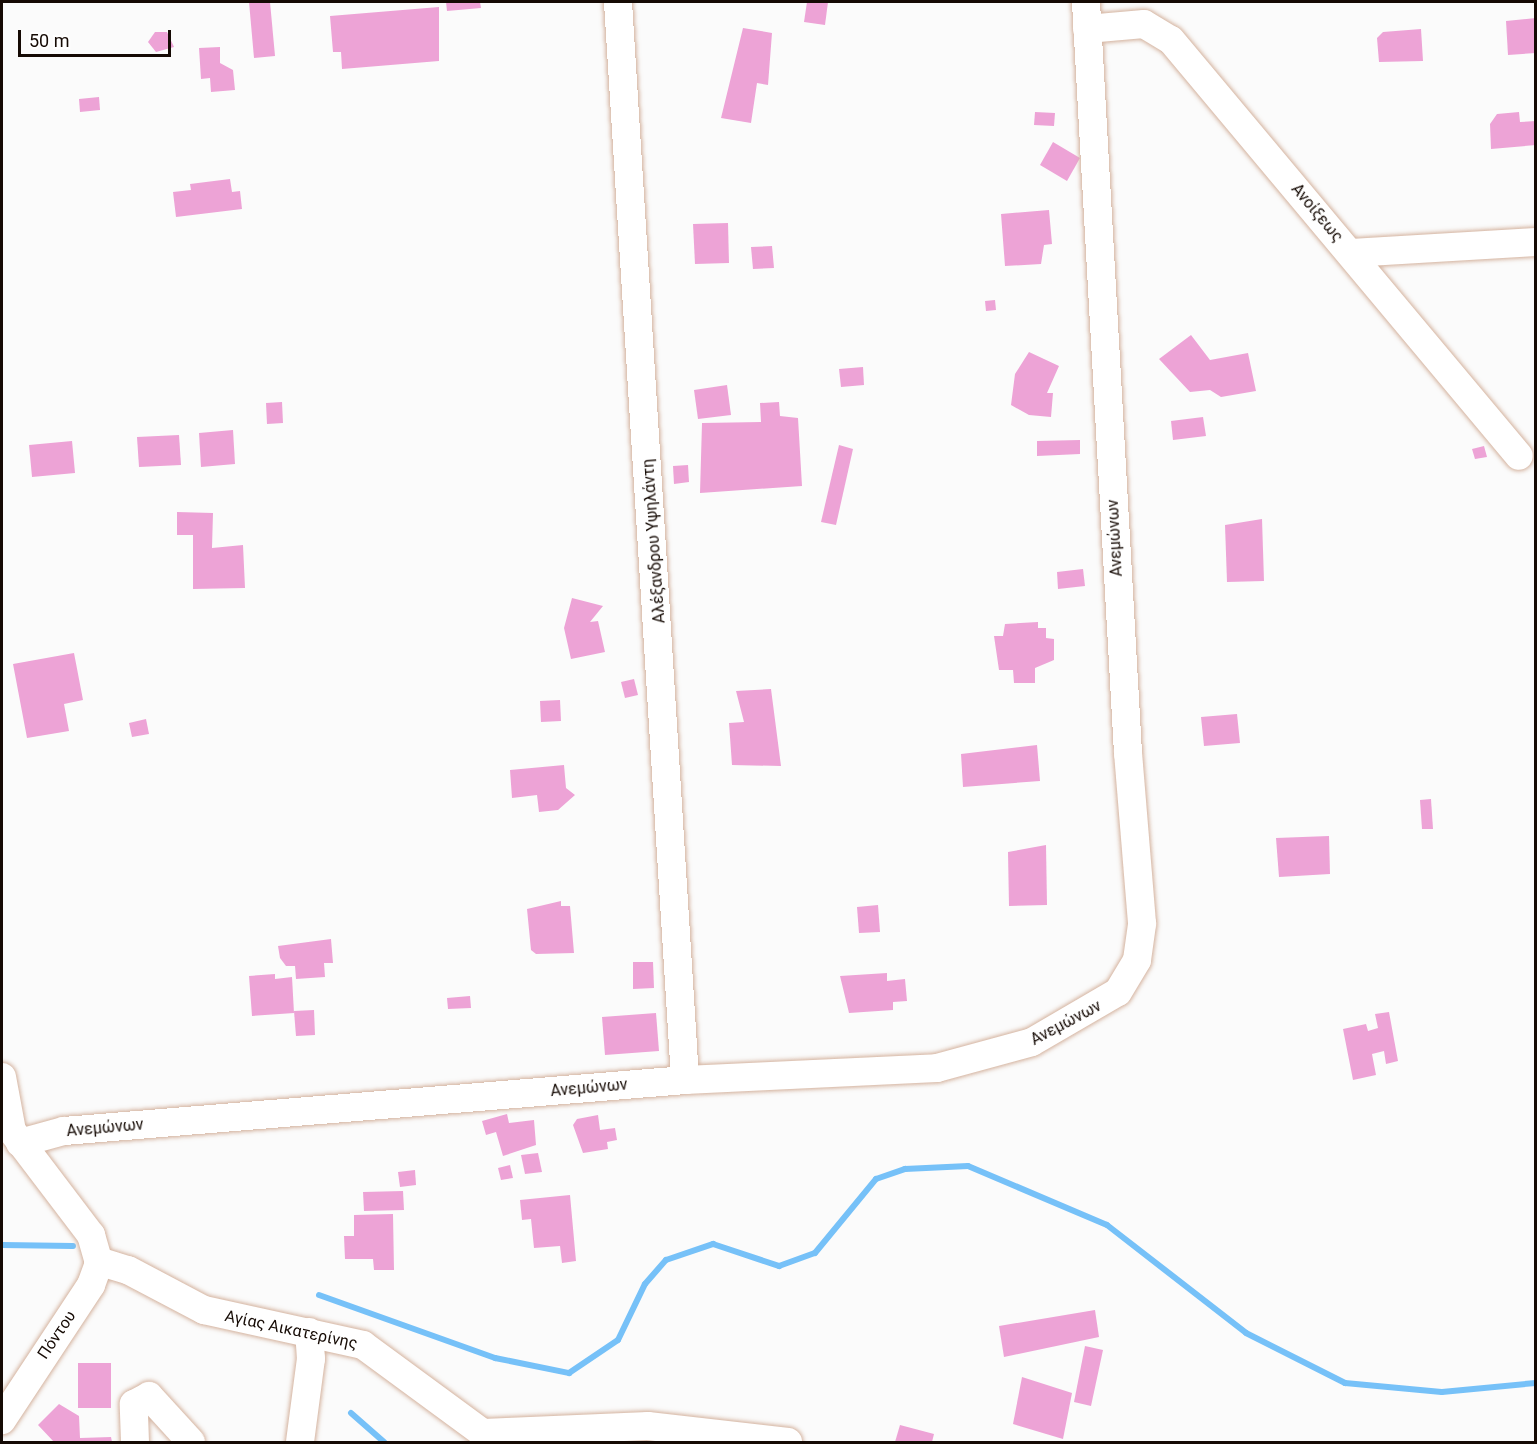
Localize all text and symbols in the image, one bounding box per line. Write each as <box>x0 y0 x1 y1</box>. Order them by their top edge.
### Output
scale bar <box>21 18 174 56</box>
text: 50 m <box>29 30 69 51</box>
street label: Ανοίξεως <box>1287 180 1347 246</box>
street label: Αλέξανδρου Υψηλάντη <box>639 458 669 624</box>
street label: Ανεμώνων <box>1103 499 1127 577</box>
street label: Ανεμώνων <box>1027 996 1105 1050</box>
street label: Ανεμώνων <box>550 1075 628 1101</box>
street label: Ανεμώνων <box>66 1115 144 1141</box>
street label: Πόντου <box>34 1307 80 1363</box>
street label: Αγίας Αικατερίνης <box>223 1307 359 1353</box>

